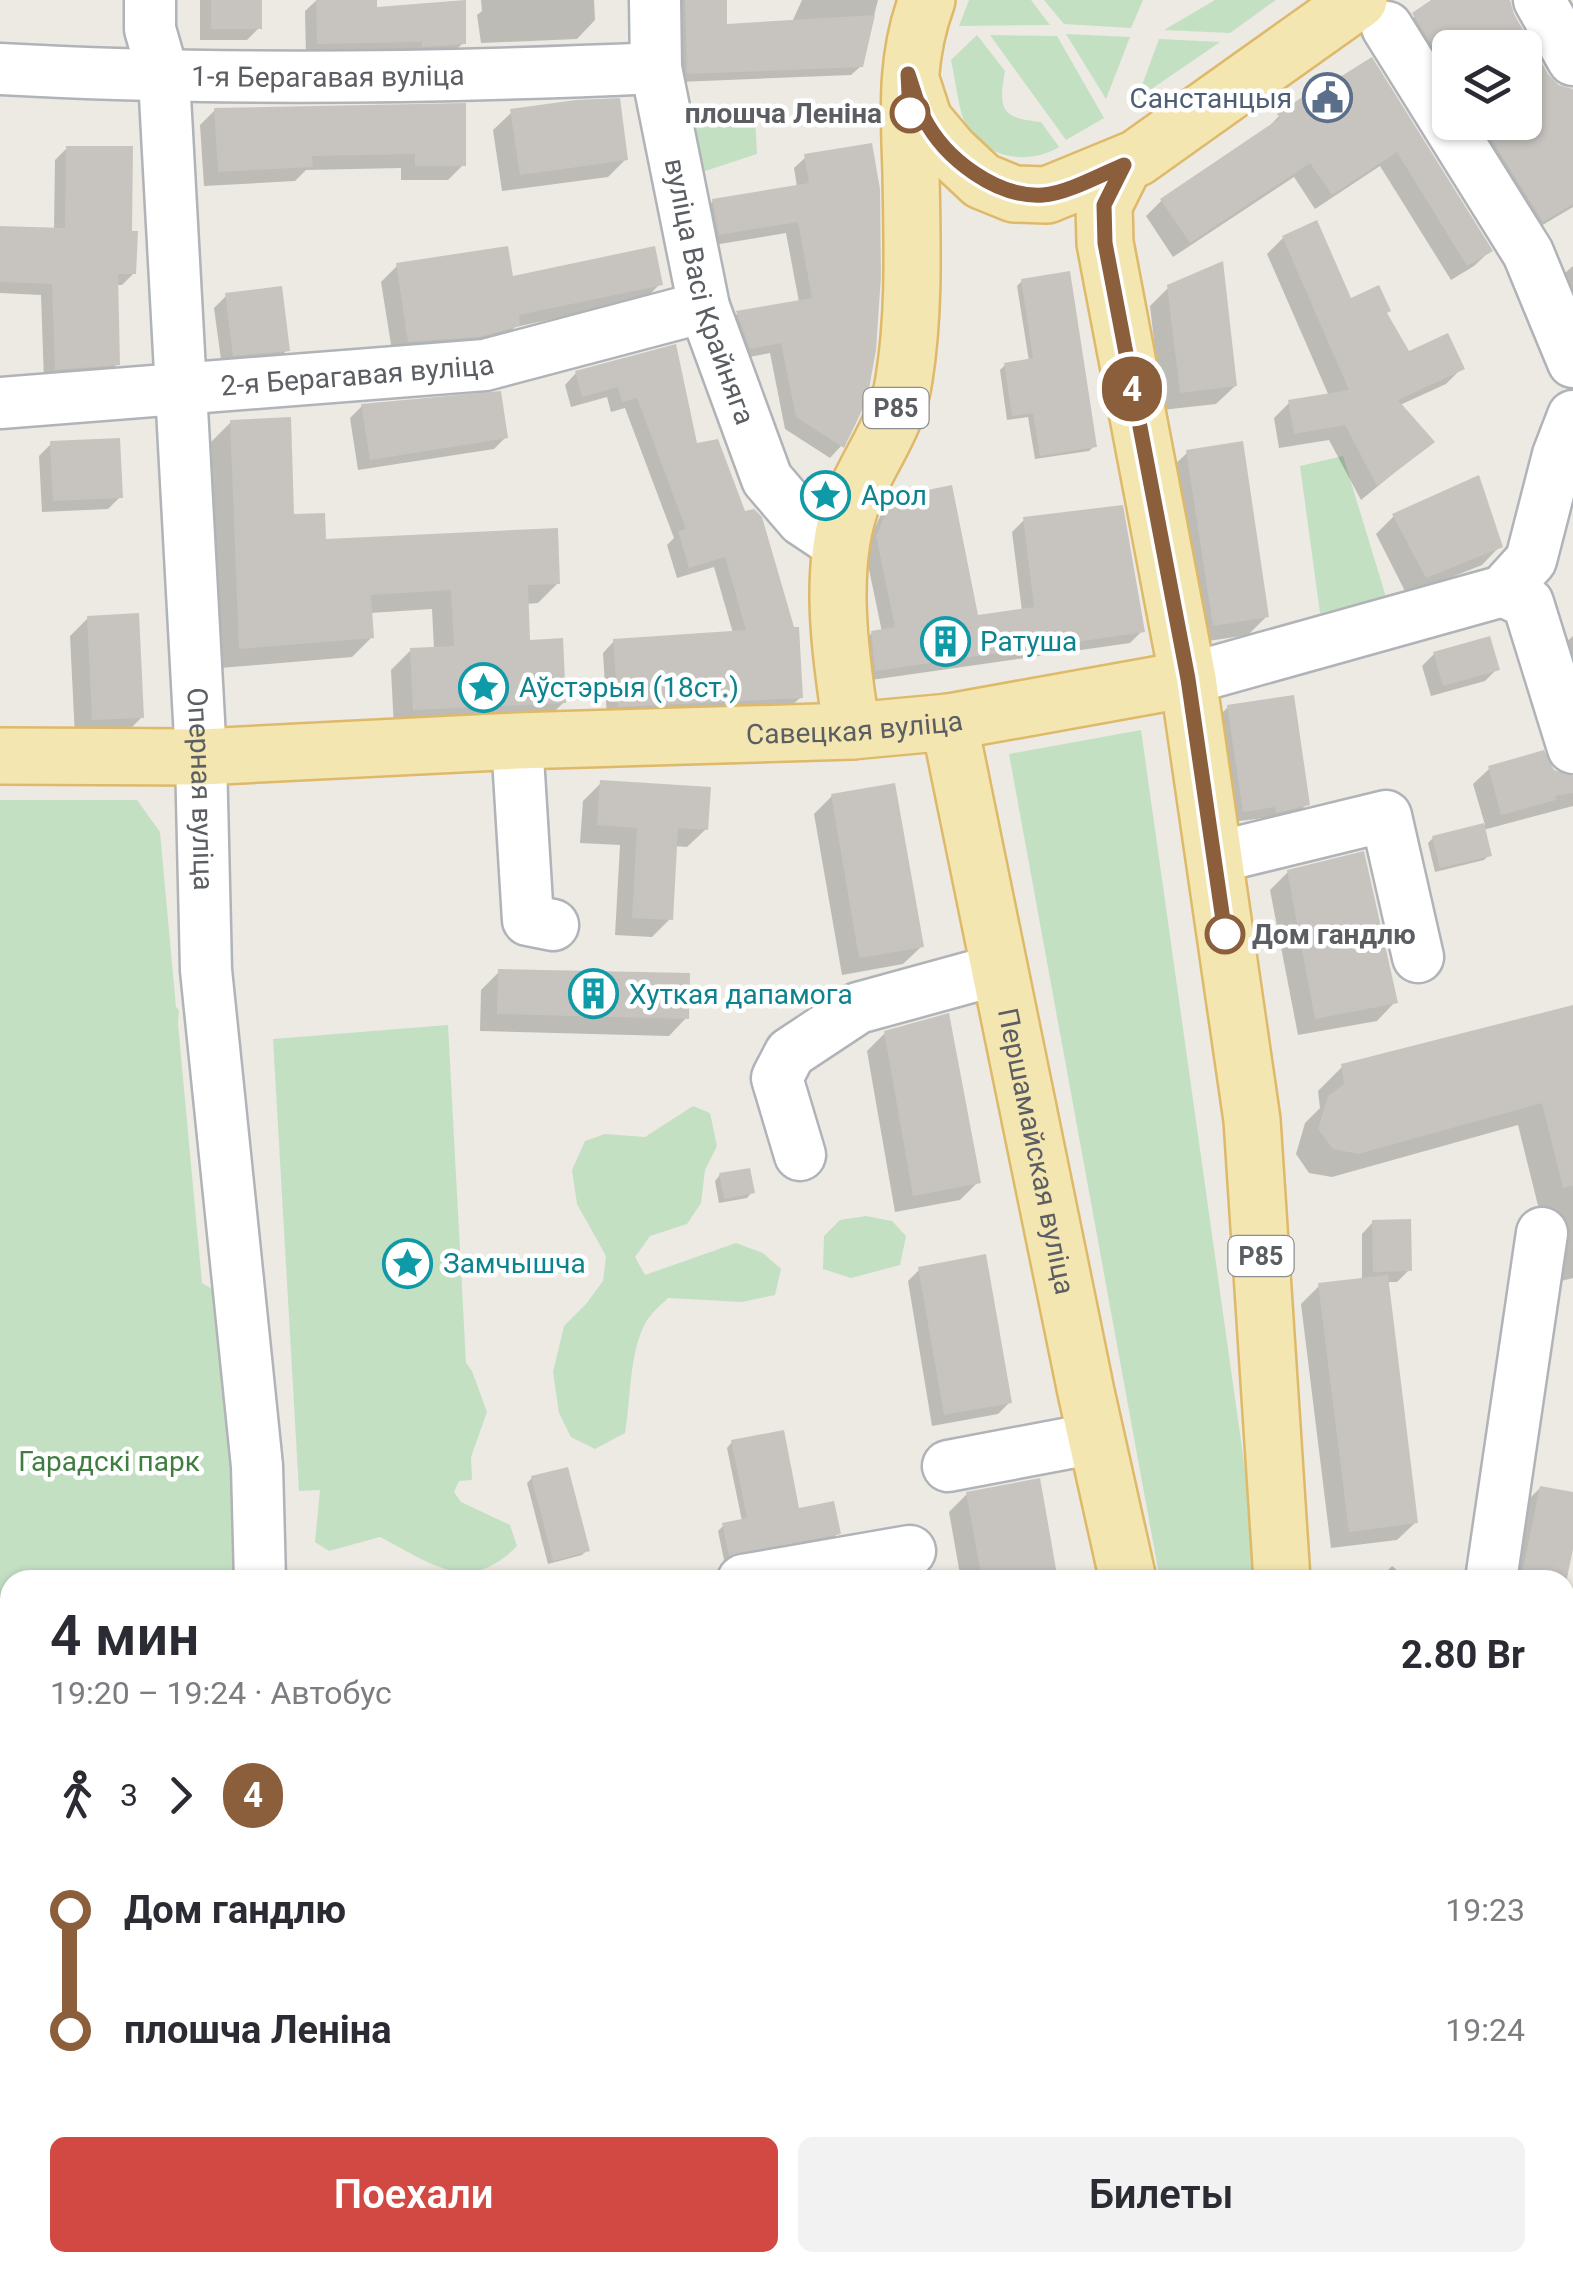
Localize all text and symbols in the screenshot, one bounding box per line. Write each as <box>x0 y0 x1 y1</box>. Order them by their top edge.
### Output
map controls <box>1432 30 1542 140</box>
button: layers <box>1432 30 1542 140</box>
street label: 1-я Берагавая вуліца <box>191 59 465 94</box>
public building icon: Санстанцыя <box>1301 72 1353 124</box>
place label: Санстанцыя <box>1129 82 1292 115</box>
marker: плошча Леніна <box>891 94 929 132</box>
place label: плошча Леніна <box>685 97 882 130</box>
street label: вуліца Васі Крайняга <box>658 156 762 429</box>
street label: 2-я Берагавая вуліца <box>219 347 497 403</box>
line badge: 4 <box>1100 356 1164 422</box>
text: 4 <box>1122 369 1142 410</box>
road number: Р85 <box>864 388 928 428</box>
place icon: Арол <box>800 469 852 521</box>
place label: Арол <box>861 479 927 512</box>
building icon: Ратуша <box>919 615 971 667</box>
place label: Ратуша <box>980 625 1077 658</box>
place icon: Аўстэрыя (18ст.) <box>458 661 510 713</box>
place label: Аўстэрыя (18ст.) <box>519 671 739 704</box>
street label: Оперная вуліца <box>180 687 220 891</box>
street label: Савецкая вуліца <box>745 704 965 751</box>
marker: Дом гандлю <box>1206 915 1244 953</box>
place label: Дом гандлю <box>1252 918 1416 951</box>
building icon: Хуткая дапамога <box>568 968 620 1020</box>
place label: Хуткая дапамога <box>629 978 853 1011</box>
street label: Першамайская вуліца <box>991 1005 1082 1297</box>
road number: Р85 <box>1228 1236 1294 1276</box>
place icon: Замчышча <box>382 1237 434 1289</box>
place label: Замчышча <box>443 1247 586 1280</box>
park label: Гарадскі парк <box>18 1445 200 1478</box>
text: 4 мин <box>50 1604 199 1668</box>
text: 2.80 Br <box>1401 1633 1525 1677</box>
text: 19:20 – 19:24 · Автобус <box>50 1674 392 1712</box>
icon: walk <box>50 1768 105 1823</box>
icon: forward <box>153 1768 208 1823</box>
text: 4 <box>243 1775 263 1816</box>
text: 3 <box>120 1776 138 1814</box>
text: Дом гандлю <box>124 1888 346 1932</box>
text: 19:23 <box>1445 1891 1525 1929</box>
text: плошча Леніна <box>124 2008 392 2052</box>
text: 19:24 <box>1445 2011 1525 2049</box>
button: Поехали <box>50 2137 778 2252</box>
button: Билеты <box>798 2137 1525 2252</box>

